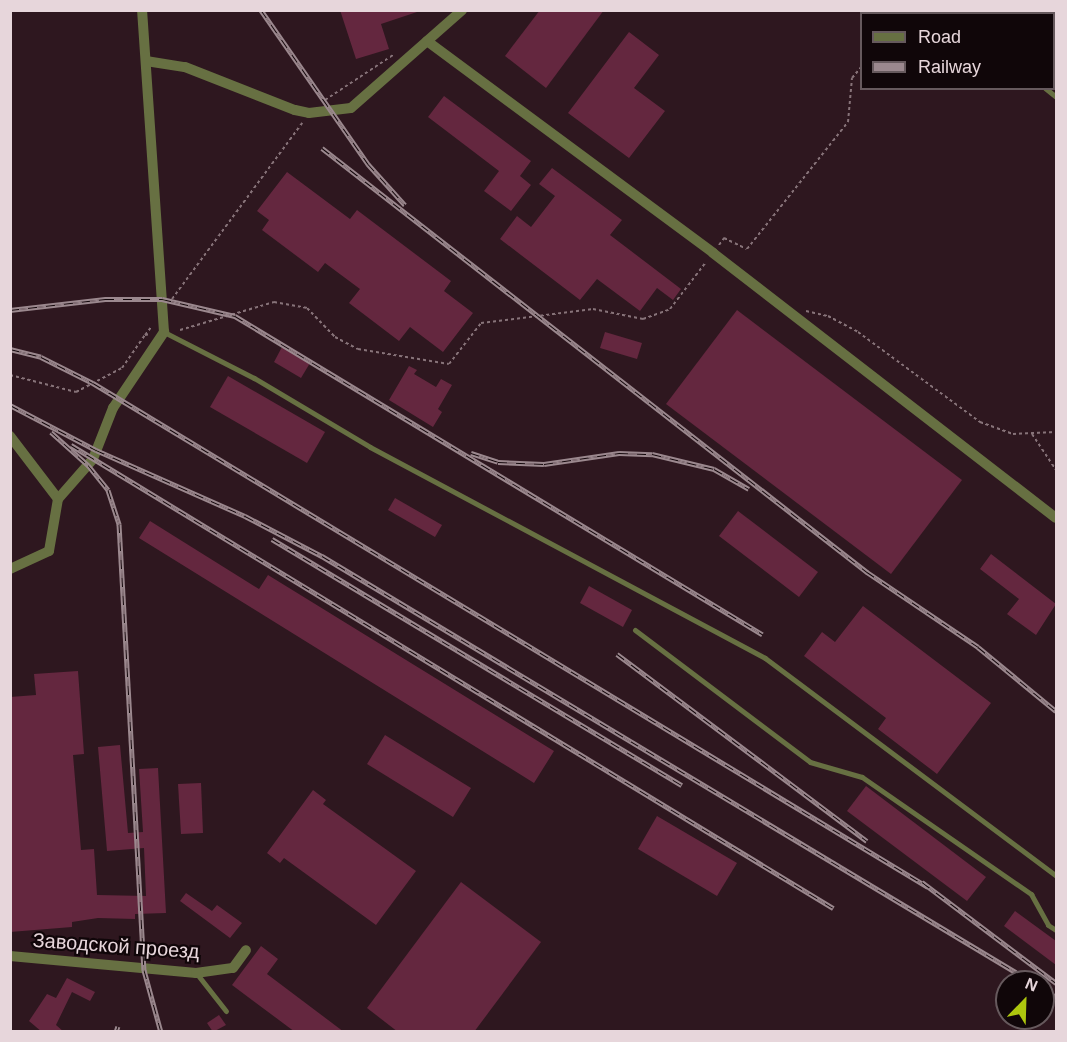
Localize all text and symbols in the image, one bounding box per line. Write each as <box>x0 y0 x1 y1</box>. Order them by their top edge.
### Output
legend <box>860 12 1055 90</box>
text: Road <box>918 27 961 47</box>
text: Railway <box>918 57 981 77</box>
street label: Заводской проезд <box>32 928 200 964</box>
north arrow <box>995 970 1055 1030</box>
text: N <box>1023 975 1040 995</box>

